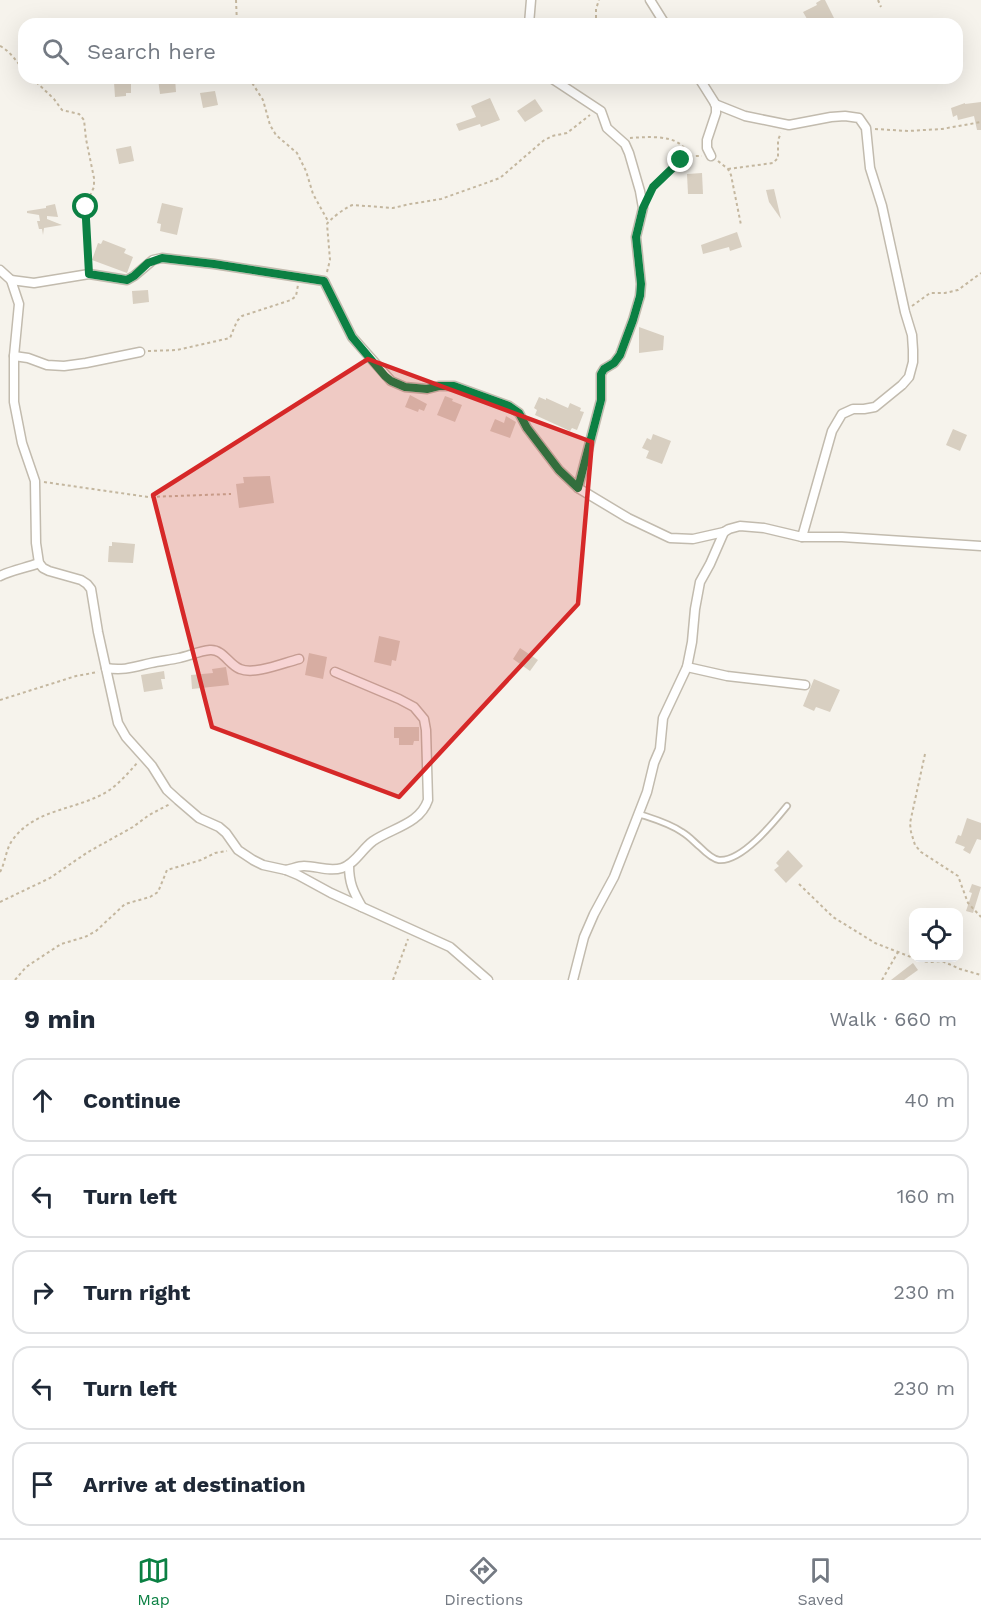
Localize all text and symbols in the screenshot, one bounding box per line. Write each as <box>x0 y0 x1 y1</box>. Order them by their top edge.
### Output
search box <box>18 18 963 84</box>
icon: search <box>39 35 72 68</box>
text: Search here <box>87 39 216 64</box>
route end <box>667 146 693 172</box>
route start <box>72 193 98 219</box>
map controls <box>909 908 963 962</box>
button: locate <box>909 908 963 962</box>
text: 9 min <box>24 1004 96 1034</box>
text: Walk · 660 m <box>829 1007 957 1031</box>
icon: ahead <box>26 1084 59 1117</box>
text: Continue <box>83 1088 181 1113</box>
text: 40 m <box>904 1088 955 1112</box>
icon: left <box>26 1180 59 1213</box>
text: Turn left <box>83 1184 177 1209</box>
text: 160 m <box>897 1184 955 1208</box>
icon: right <box>26 1276 59 1309</box>
text: Turn right <box>83 1280 190 1305</box>
text: 230 m <box>893 1280 955 1304</box>
icon: left <box>26 1372 59 1405</box>
text: Turn left <box>83 1376 177 1401</box>
text: 230 m <box>893 1376 955 1400</box>
icon: arrive <box>26 1468 59 1501</box>
text: Arrive at destination <box>83 1472 306 1497</box>
tab: Map <box>137 1554 170 1609</box>
tab: Directions <box>444 1554 523 1609</box>
tab: Saved <box>797 1554 844 1609</box>

